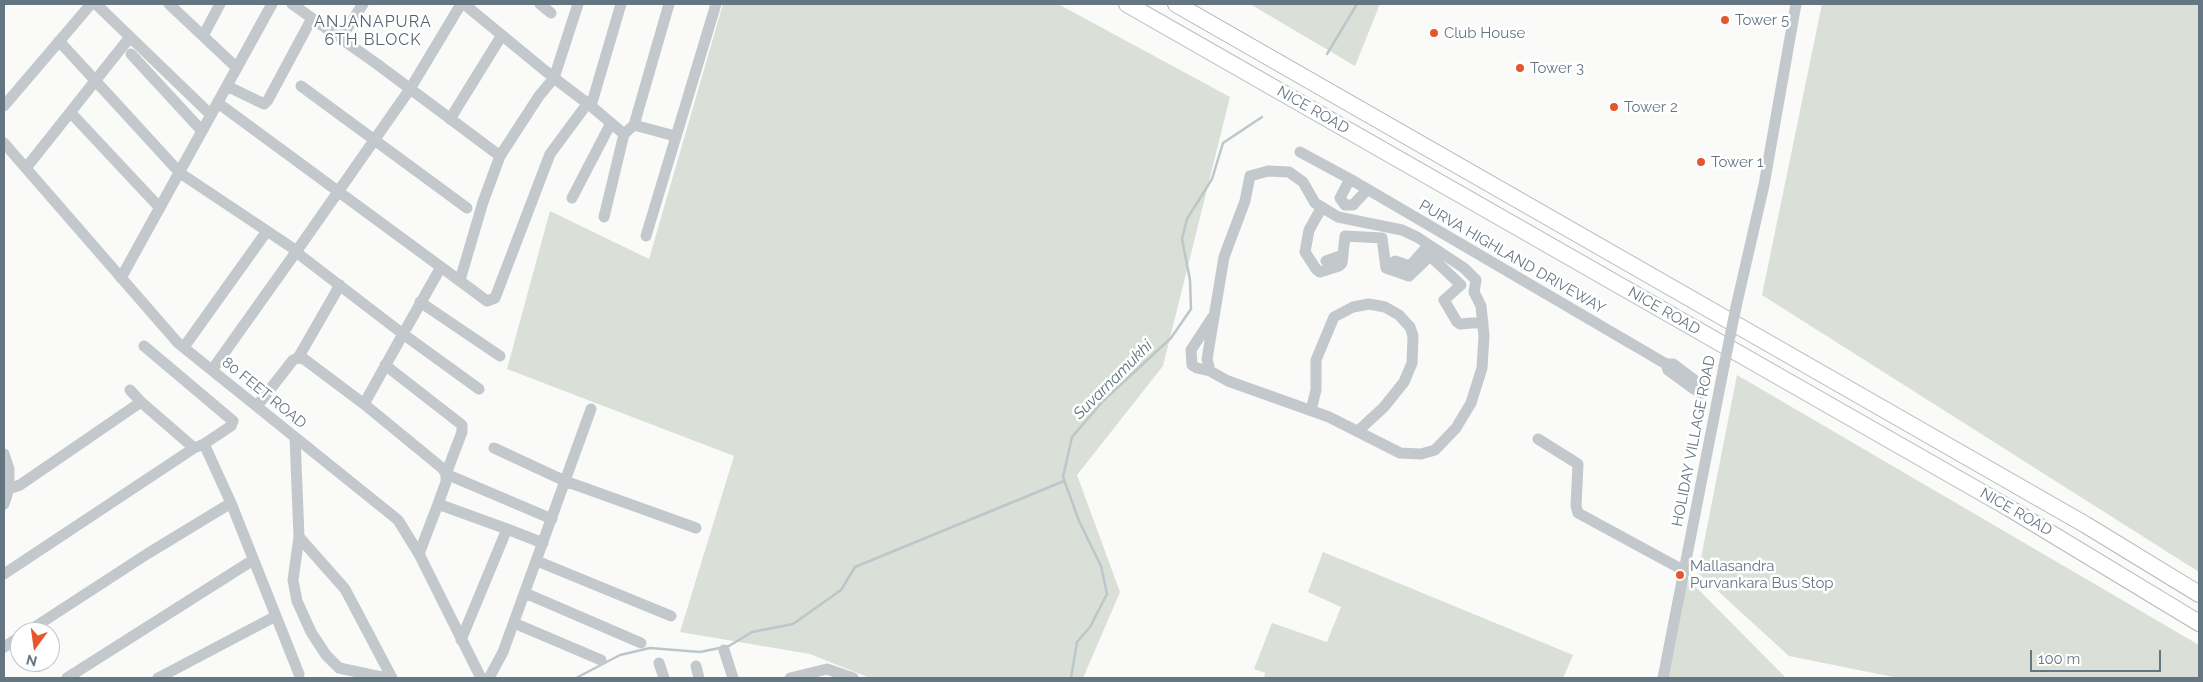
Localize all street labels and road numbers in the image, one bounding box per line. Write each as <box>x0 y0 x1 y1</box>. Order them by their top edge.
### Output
street label: NICE ROAD <box>1274 82 1352 138</box>
street label: PURVA HIGHLAND DRIVEWAY <box>1416 196 1608 318</box>
street label: NICE ROAD <box>1625 283 1703 339</box>
street label: 80 FEET ROAD <box>218 353 310 433</box>
street label: HOLIDAY VILLAGE ROAD <box>1669 354 1719 528</box>
street label: NICE ROAD <box>1977 484 2055 540</box>

